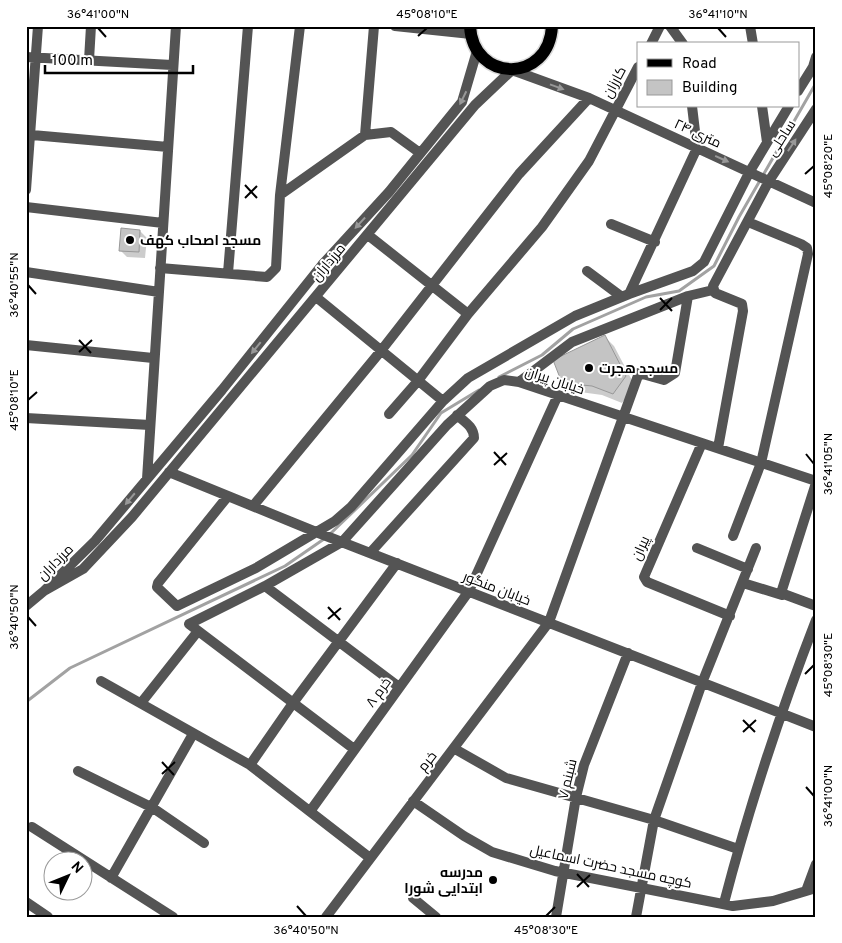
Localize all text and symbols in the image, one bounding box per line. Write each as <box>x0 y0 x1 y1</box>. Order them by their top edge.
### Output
text: 36°41'00"N <box>67 7 129 23</box>
text: 45°08'10"E <box>396 7 458 23</box>
text: 36°41'10"N <box>688 7 748 23</box>
scale bar <box>45 42 192 74</box>
legend <box>637 42 800 108</box>
text: 100 m <box>52 52 93 71</box>
text: Road <box>682 55 717 74</box>
street label: کارزان <box>600 64 631 101</box>
text: Building <box>682 79 737 98</box>
one-way arrow <box>550 84 565 91</box>
one-way arrow <box>459 90 467 105</box>
street label: ۲۴ متری <box>671 116 724 153</box>
street label: ساحلی <box>764 117 800 160</box>
text: 45°08'20"E <box>821 134 837 198</box>
one-way arrow <box>788 139 797 152</box>
one-way arrow <box>715 155 729 163</box>
one-way arrow <box>354 217 366 229</box>
place label: مسجد اصحاب کهف <box>140 233 261 250</box>
marker: مسجد اصحاب کهف <box>124 234 136 246</box>
street label: مرزداران <box>308 241 350 285</box>
text: 36°40'55"N <box>7 252 23 318</box>
one-way arrow <box>250 341 261 354</box>
place label: مسجد هجرت <box>599 361 678 378</box>
marker: مسجد هجرت <box>583 362 595 374</box>
street label: خیابان پیران <box>523 364 586 399</box>
text: 45°08'10"E <box>7 369 23 431</box>
text: 36°41'05"N <box>821 433 837 495</box>
one-way arrow <box>124 493 135 506</box>
street label: پیران <box>628 533 654 564</box>
street label: مرزداران <box>34 541 78 585</box>
street label: خیابان منگور <box>459 568 533 610</box>
text: 36°40'50"N <box>7 584 23 650</box>
text: 45°08'30"E <box>821 633 837 697</box>
street label: خرم ۸ <box>363 675 396 711</box>
street label: خرم <box>415 749 441 775</box>
street label: شبنم ۷ <box>555 757 582 801</box>
text: 36°41'00"N <box>821 765 837 827</box>
street label: کوچه مسجد حضرت اسماعیل <box>528 842 693 893</box>
north arrow <box>42 850 92 900</box>
text: N <box>67 859 86 878</box>
place label: مدرسه ابتدایی شورا <box>404 865 483 898</box>
marker: مدرسه ابتدایی شورا <box>487 874 499 886</box>
text: 36°40'50"N <box>273 923 339 939</box>
text: 45°08'30"E <box>514 923 578 939</box>

